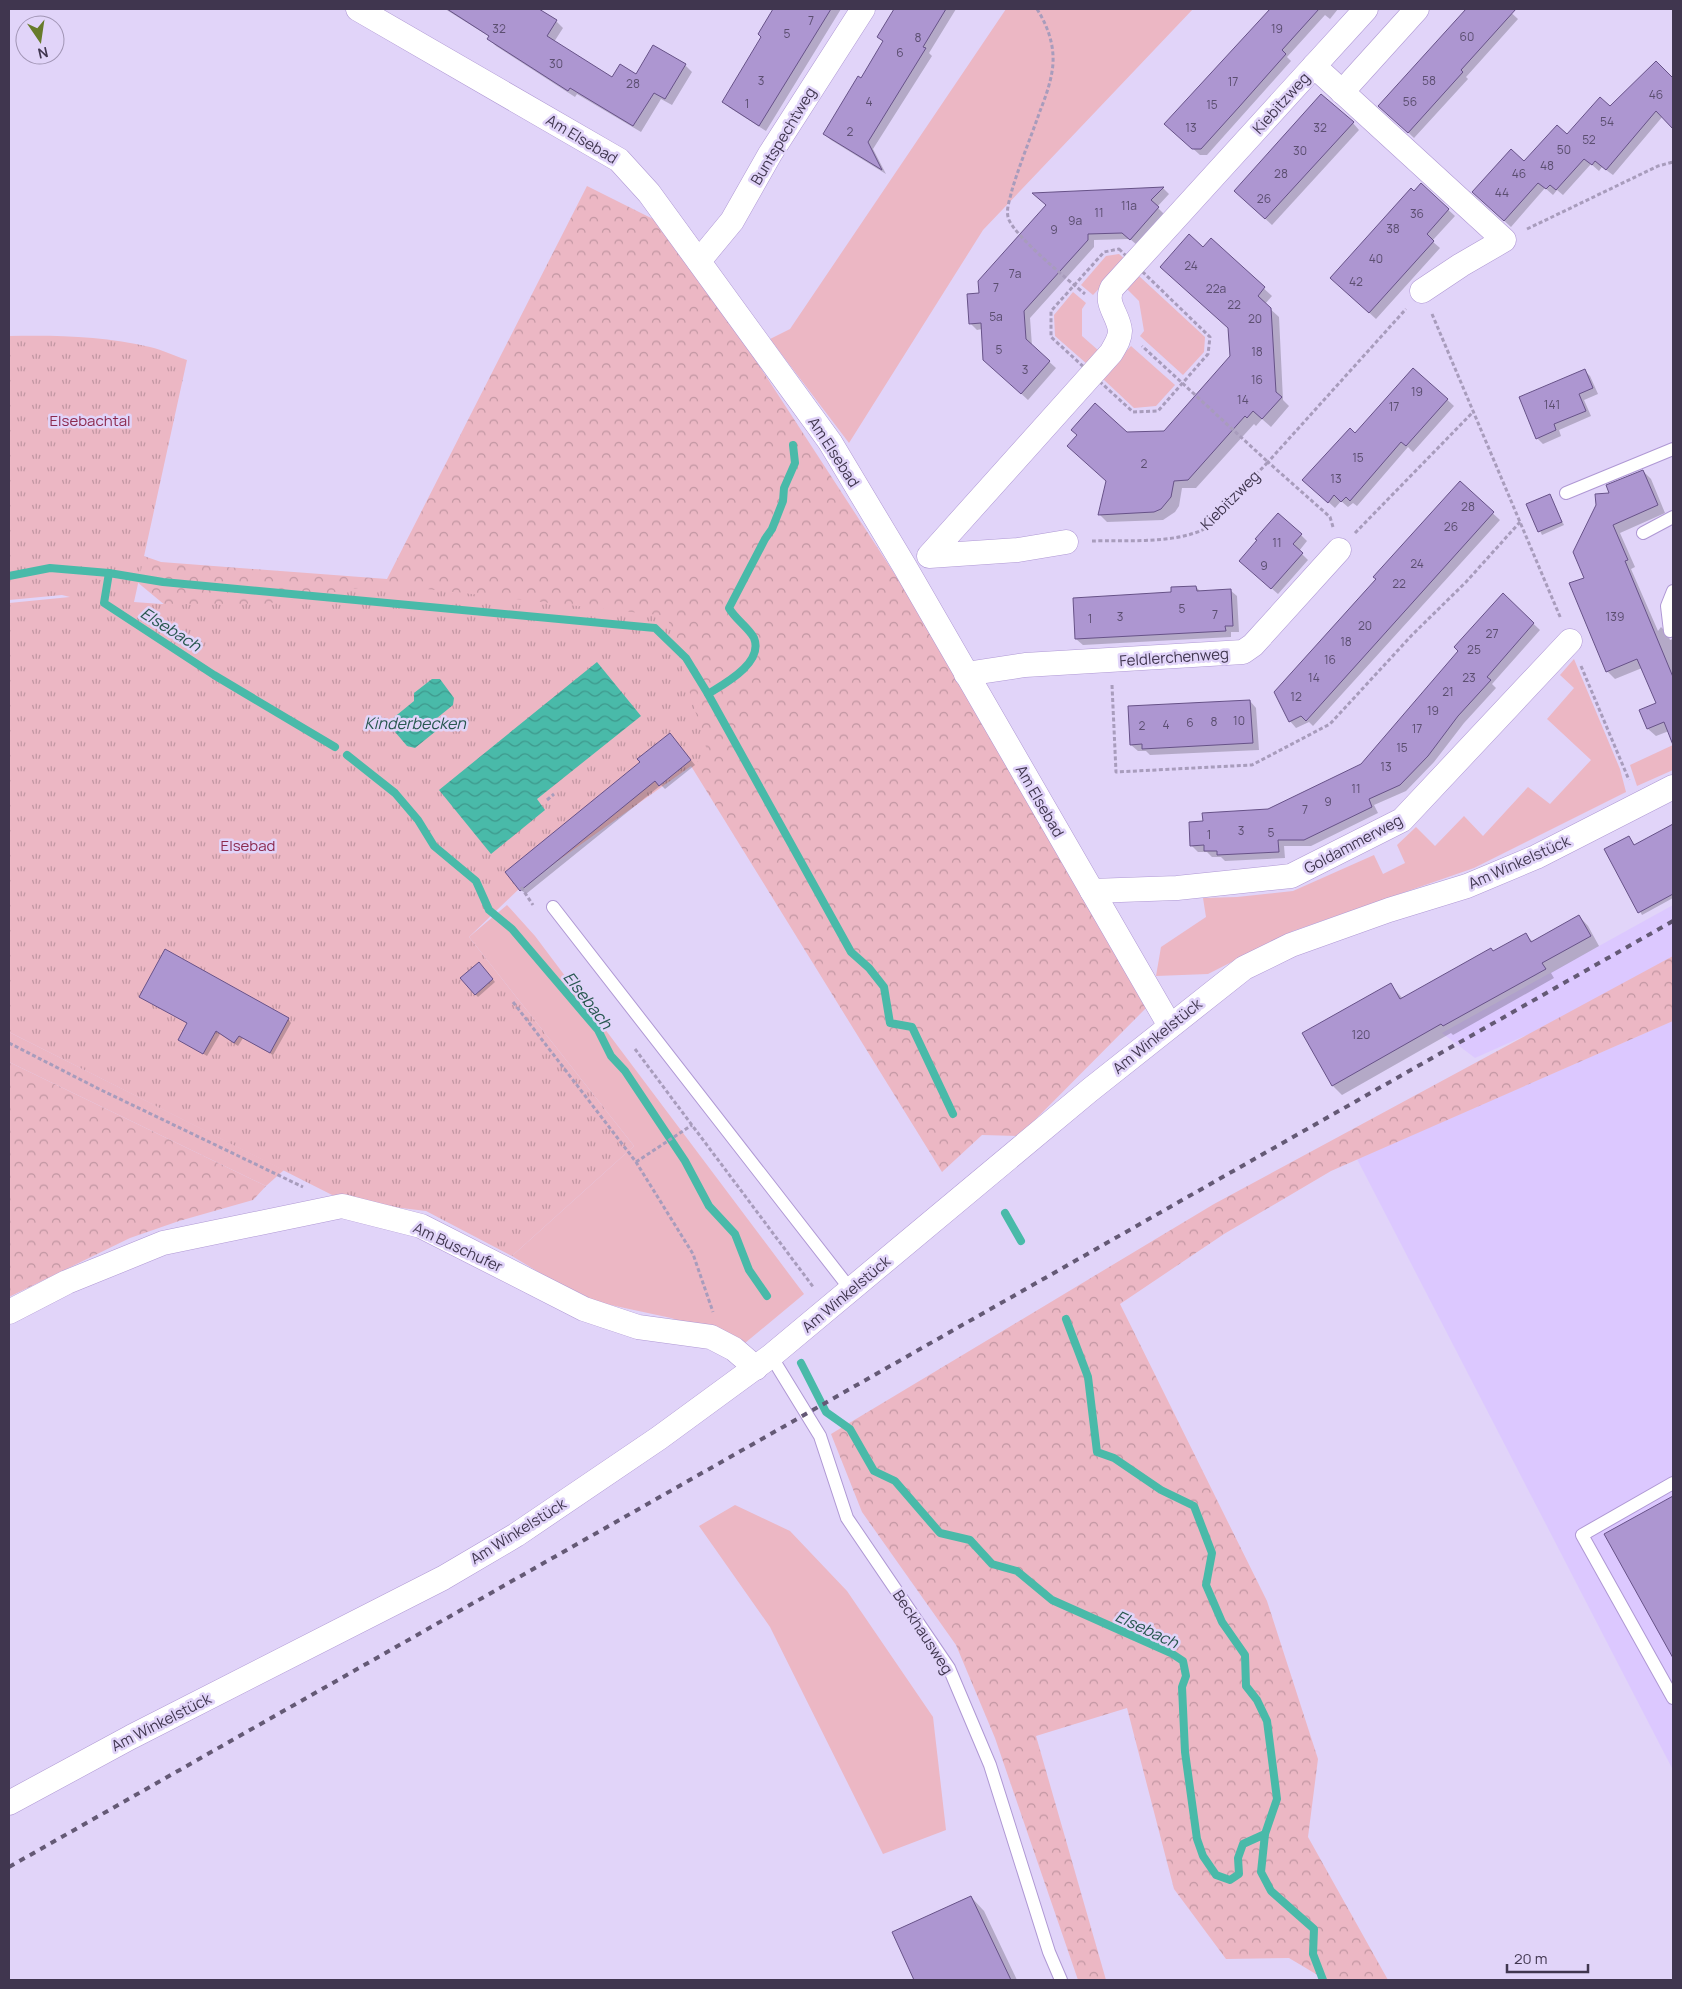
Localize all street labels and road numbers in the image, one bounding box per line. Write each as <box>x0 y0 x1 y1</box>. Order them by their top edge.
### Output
street label: Kiebitzweg <box>1248 68 1314 138</box>
street label: Buntspechtweg <box>746 83 820 189</box>
street label: Am Elsebad <box>542 109 622 169</box>
street label: Am Elsebad <box>803 413 865 491</box>
street label: Kiebitzweg <box>1196 466 1264 534</box>
street label: Feldlerchenweg <box>1119 643 1229 671</box>
street label: Am Elsebad <box>1011 761 1069 841</box>
street label: Goldammerweg <box>1300 809 1406 879</box>
street label: Am Winkelstück <box>1465 830 1574 894</box>
street label: Am Winkelstück <box>1108 993 1207 1079</box>
street label: Am Buschufer <box>410 1217 507 1277</box>
street label: Am Winkelstück <box>797 1250 895 1337</box>
street label: Am Winkelstück <box>466 1493 570 1569</box>
street label: Beckhausweg <box>888 1586 958 1678</box>
street label: Am Winkelstück <box>107 1688 215 1756</box>

